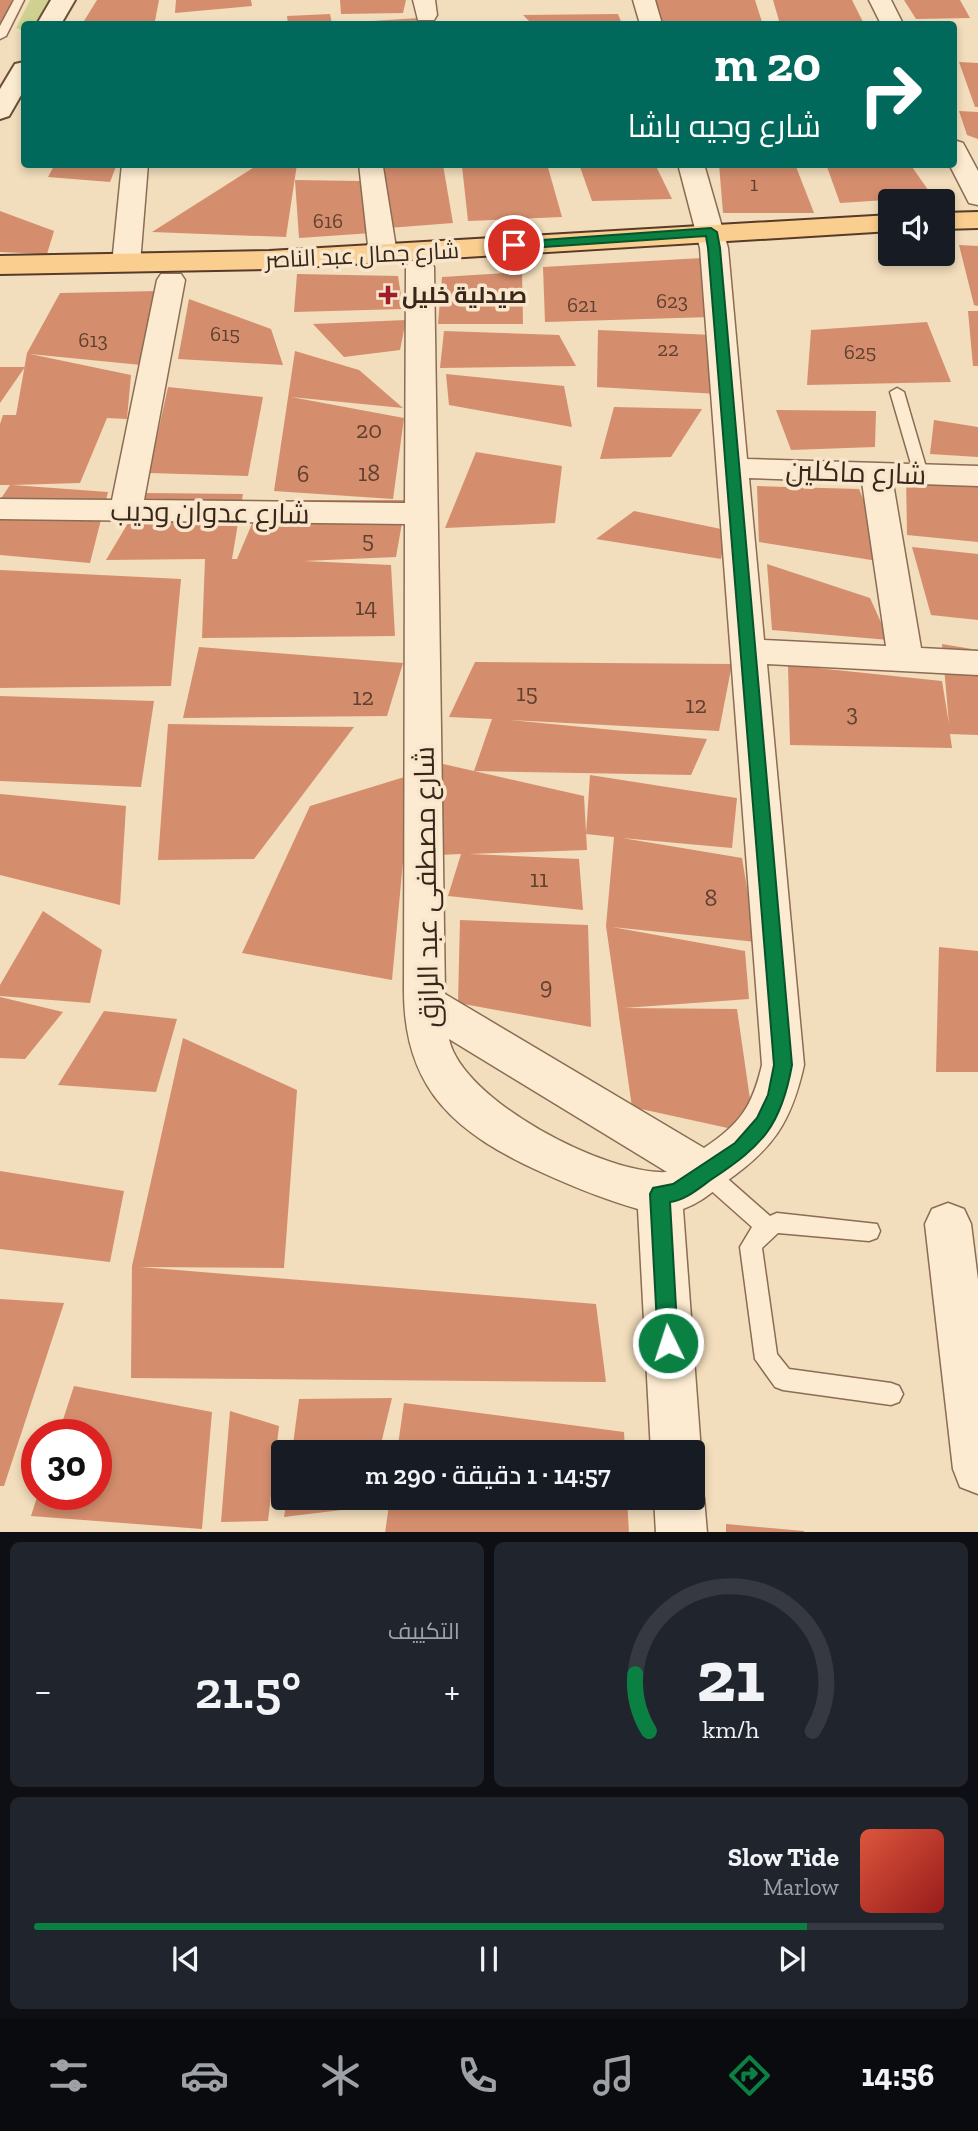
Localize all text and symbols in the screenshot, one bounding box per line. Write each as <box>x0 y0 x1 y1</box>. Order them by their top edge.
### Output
text: 20 m <box>714 35 821 94</box>
icon: right <box>845 49 936 140</box>
text: شارع وجيه باشا <box>627 107 821 145</box>
house number: 1 <box>750 171 758 196</box>
map controls <box>878 189 955 266</box>
button: sound <box>878 189 955 266</box>
house number: 616 <box>313 208 343 233</box>
pin <box>484 215 544 275</box>
icon: arrive <box>495 226 533 264</box>
street label: شارع جمال عبد الناصر <box>262 236 460 276</box>
place label: صيدلية خليل <box>402 281 527 309</box>
marker: صيدلية خليل <box>380 287 396 303</box>
house number: 623 <box>656 288 688 313</box>
house number: 621 <box>567 292 597 317</box>
house number: 615 <box>210 321 240 346</box>
house number: 613 <box>78 327 108 352</box>
house number: 22 <box>657 336 679 361</box>
house number: 625 <box>844 339 876 364</box>
house number: 20 <box>356 415 382 444</box>
street label: شارع ماكلين <box>785 454 927 493</box>
house number: 18 <box>358 458 380 487</box>
house number: 6 <box>297 459 309 488</box>
street label: شارع عدوان وديب <box>110 494 310 533</box>
house number: 5 <box>362 525 374 554</box>
house number: 14 <box>355 592 377 621</box>
house number: 15 <box>516 678 538 707</box>
house number: 12 <box>352 682 374 711</box>
house number: 12 <box>685 690 707 719</box>
house number: 3 <box>846 698 858 727</box>
street label: شارع مصطفى عبد الرازق <box>408 746 447 1028</box>
house number: 11 <box>530 864 548 893</box>
house number: 8 <box>705 883 717 912</box>
house number: 9 <box>540 971 552 1000</box>
position arrow <box>631 1306 705 1380</box>
speed limit sign: 30 <box>21 1419 112 1510</box>
text: 14:57 · 1 دقيقة · 290 m <box>365 1459 611 1491</box>
text: التكييف <box>388 1617 460 1645</box>
text: 21 <box>697 1632 765 1720</box>
text: 21.5° <box>195 1659 301 1721</box>
text: − <box>34 1668 52 1714</box>
text: + <box>444 1668 460 1714</box>
text: km/h <box>702 1713 760 1743</box>
text: Slow Tide <box>728 1841 839 1873</box>
text: Marlow <box>763 1873 839 1901</box>
icon: previous <box>167 1940 205 1978</box>
icon: pause <box>470 1940 508 1978</box>
icon: next <box>773 1940 811 1978</box>
icon: filters <box>44 2051 93 2100</box>
icon: car <box>180 2051 229 2100</box>
icon: climate <box>316 2051 365 2100</box>
icon: phone <box>453 2051 502 2100</box>
icon: music <box>589 2051 638 2100</box>
icon: directions <box>725 2051 774 2100</box>
text: 14:56 <box>861 2056 934 2094</box>

